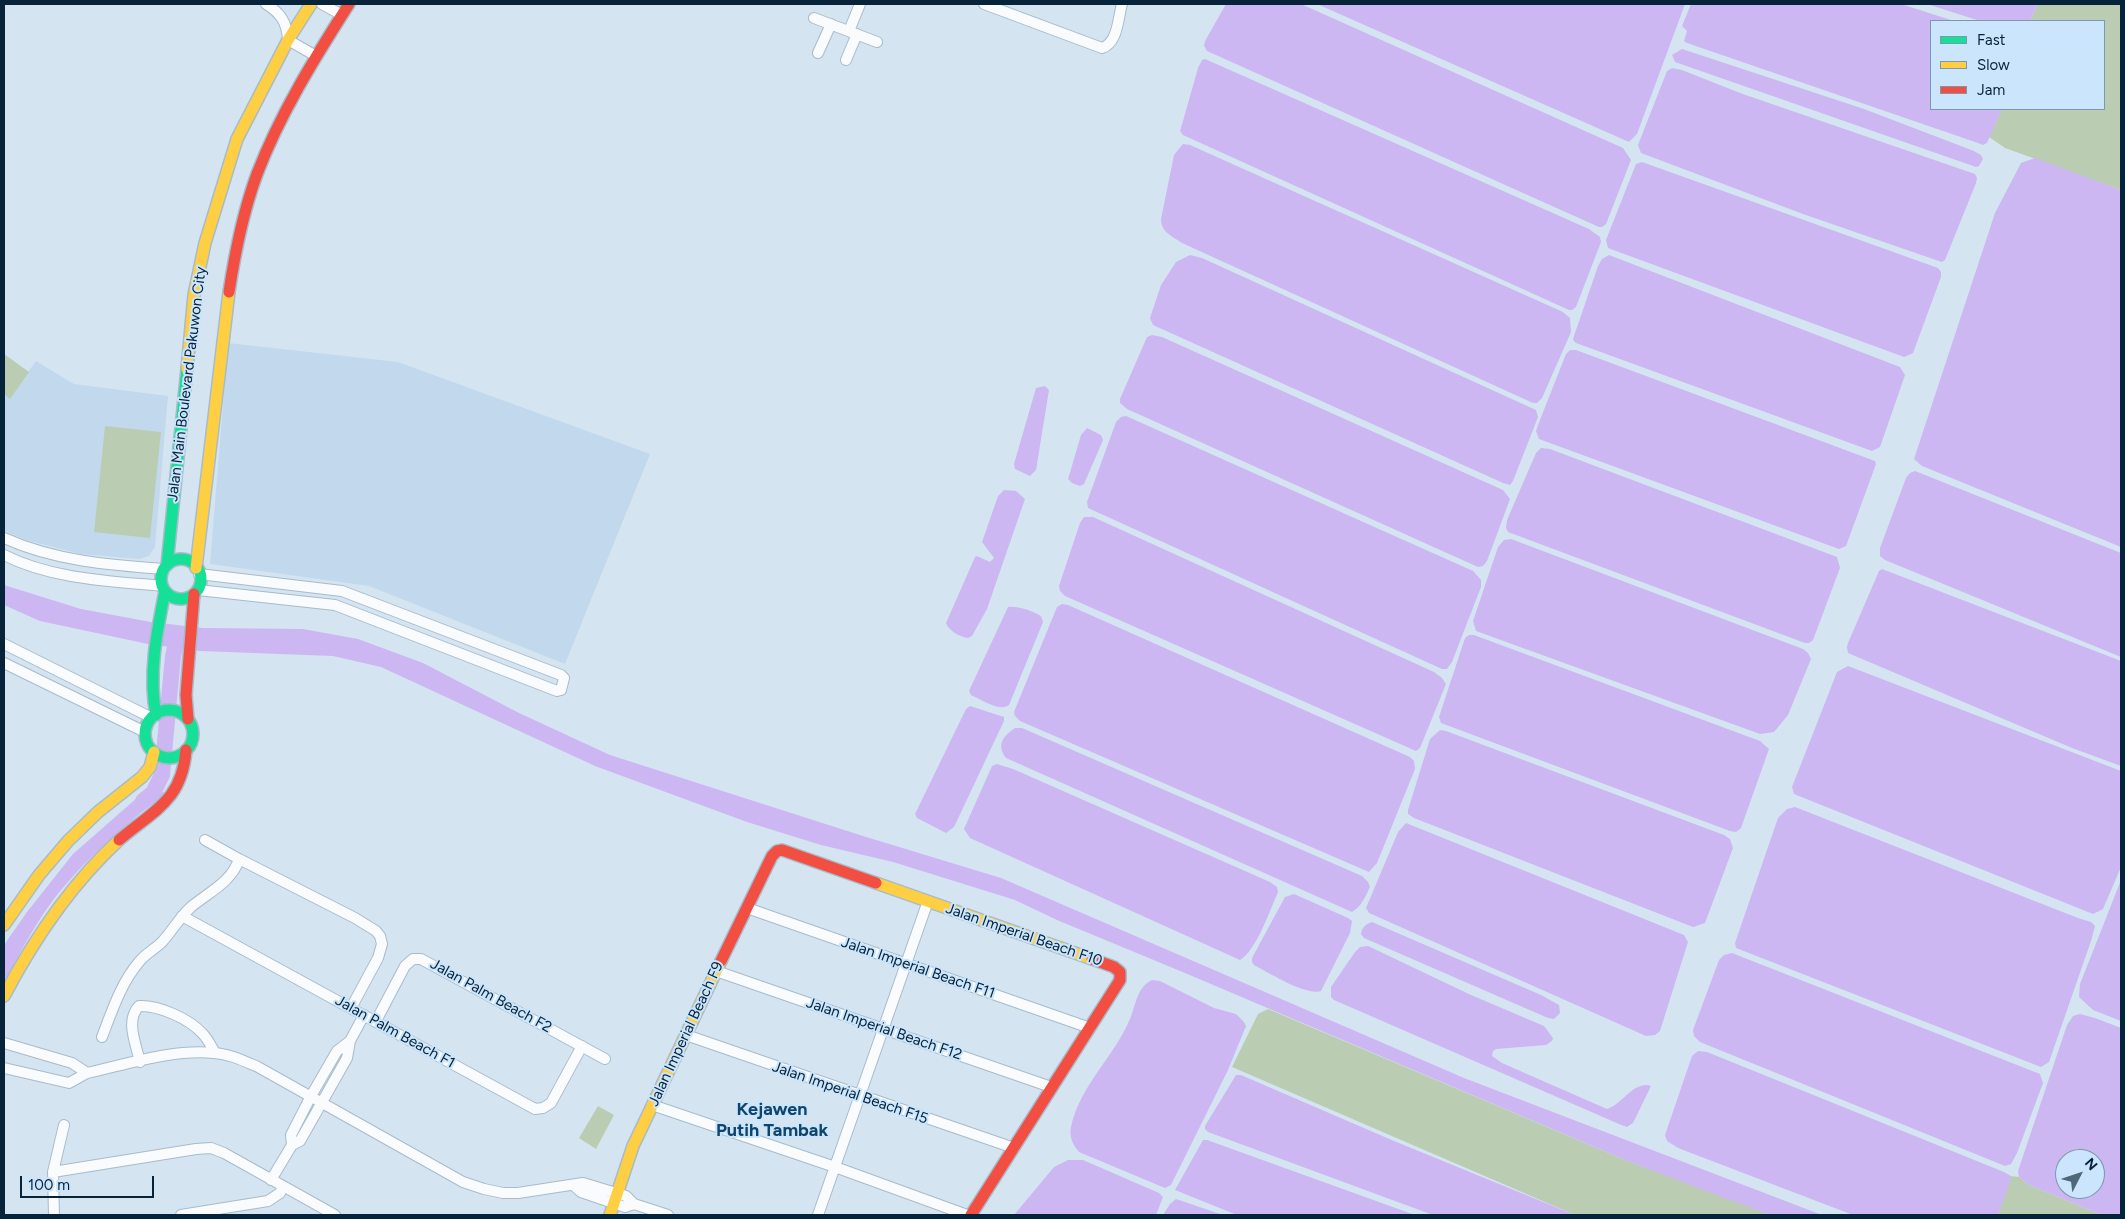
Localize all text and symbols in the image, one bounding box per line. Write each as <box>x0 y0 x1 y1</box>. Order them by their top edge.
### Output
legend <box>1930 20 2105 110</box>
text: Fast <box>1977 31 2005 49</box>
text: Slow <box>1977 56 2010 74</box>
text: Jam <box>1977 81 2005 99</box>
street label: Jalan Main Boulevard Pakuwon City <box>164 265 210 503</box>
street label: Jalan Imperial Beach F10 <box>943 900 1105 970</box>
street label: Jalan Imperial Beach F11 <box>839 933 997 1003</box>
street label: Jalan Palm Beach F2 <box>427 955 555 1037</box>
street label: Jalan Imperial Beach F9 <box>645 959 727 1109</box>
street label: Jalan Palm Beach F1 <box>332 992 458 1072</box>
street label: Jalan Imperial Beach F12 <box>804 994 964 1064</box>
street label: Jalan Imperial Beach F15 <box>770 1058 930 1128</box>
district label: Kejawen Putih Tambak <box>716 1099 828 1142</box>
north arrow <box>2055 1149 2105 1199</box>
text: N <box>2081 1155 2101 1174</box>
scale bar <box>22 1166 156 1198</box>
text: 100 m <box>28 1176 70 1194</box>

